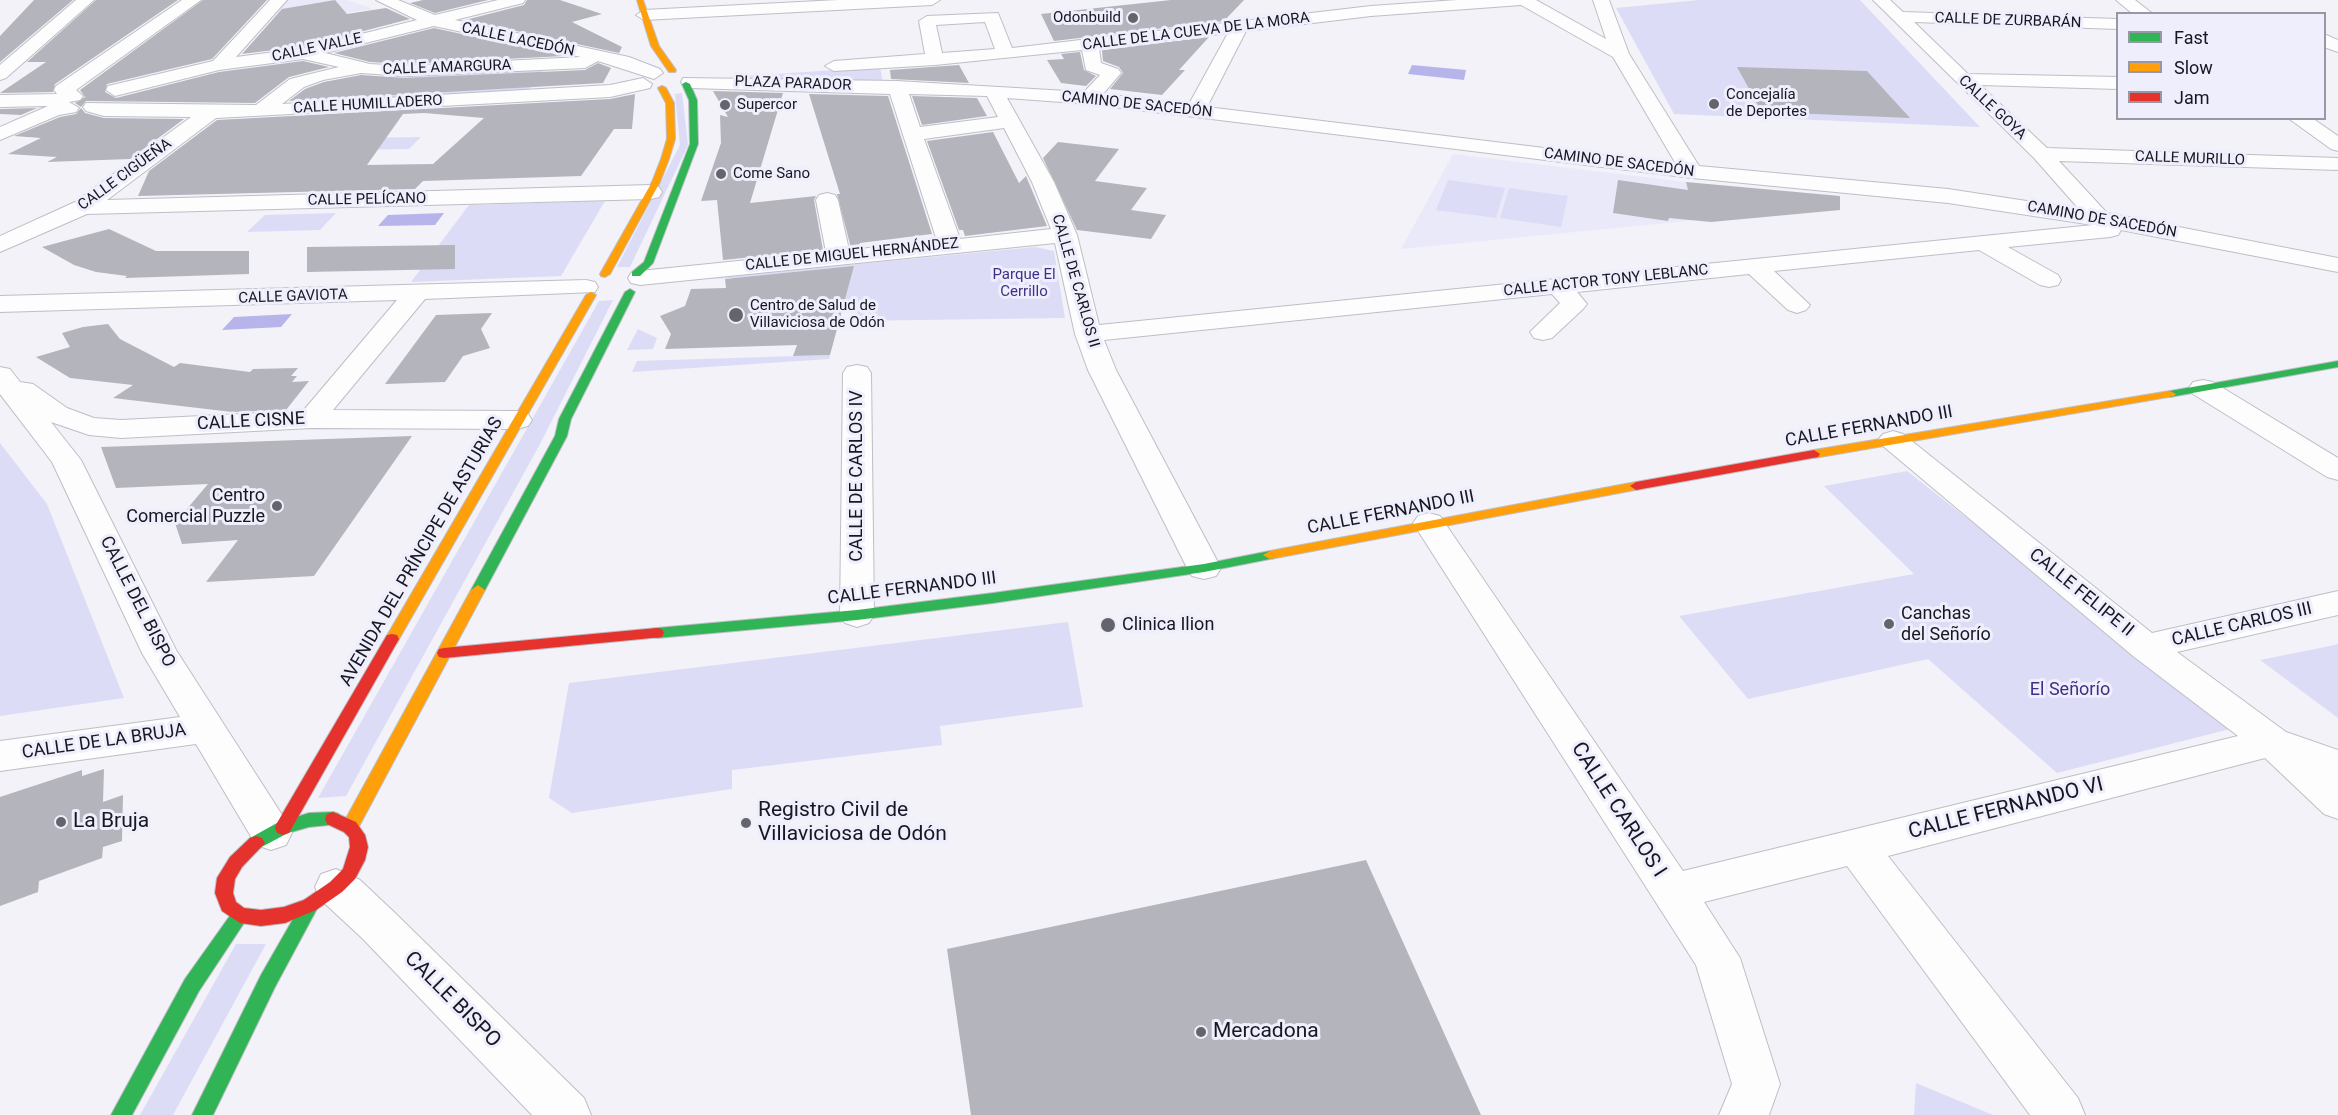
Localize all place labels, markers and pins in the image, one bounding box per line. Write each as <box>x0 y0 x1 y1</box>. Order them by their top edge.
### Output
place label: Odonbuild <box>1053 9 1121 27</box>
marker: Odonbuild <box>1126 11 1140 25</box>
place label: Concejalía de Deportes <box>1726 86 1807 121</box>
place label: Supercor <box>737 96 797 114</box>
marker: Concejalía de Deportes <box>1707 97 1721 111</box>
marker: Supercor <box>718 98 732 112</box>
place label: Come Sano <box>733 165 810 183</box>
marker: Come Sano <box>714 167 728 181</box>
place label: Centro de Salud de Villaviciosa de Odón <box>750 297 885 332</box>
marker: Centro de Salud de Villaviciosa de Odón <box>727 306 745 324</box>
place label: Centro Comercial Puzzle <box>126 485 265 528</box>
marker: Centro Comercial Puzzle <box>270 499 284 513</box>
place label: Canchas del Señorío <box>1901 603 1991 646</box>
place label: Clinica Ilion <box>1122 614 1214 636</box>
marker: Clinica Ilion <box>1099 616 1117 634</box>
marker: Canchas del Señorío <box>1882 617 1896 631</box>
place label: Registro Civil de Villaviciosa de Odón <box>758 798 947 848</box>
place label: La Bruja <box>73 809 149 835</box>
marker: La Bruja <box>54 815 68 829</box>
marker: Registro Civil de Villaviciosa de Odón <box>739 816 753 830</box>
place label: Mercadona <box>1213 1019 1319 1045</box>
marker: Mercadona <box>1194 1025 1208 1039</box>

